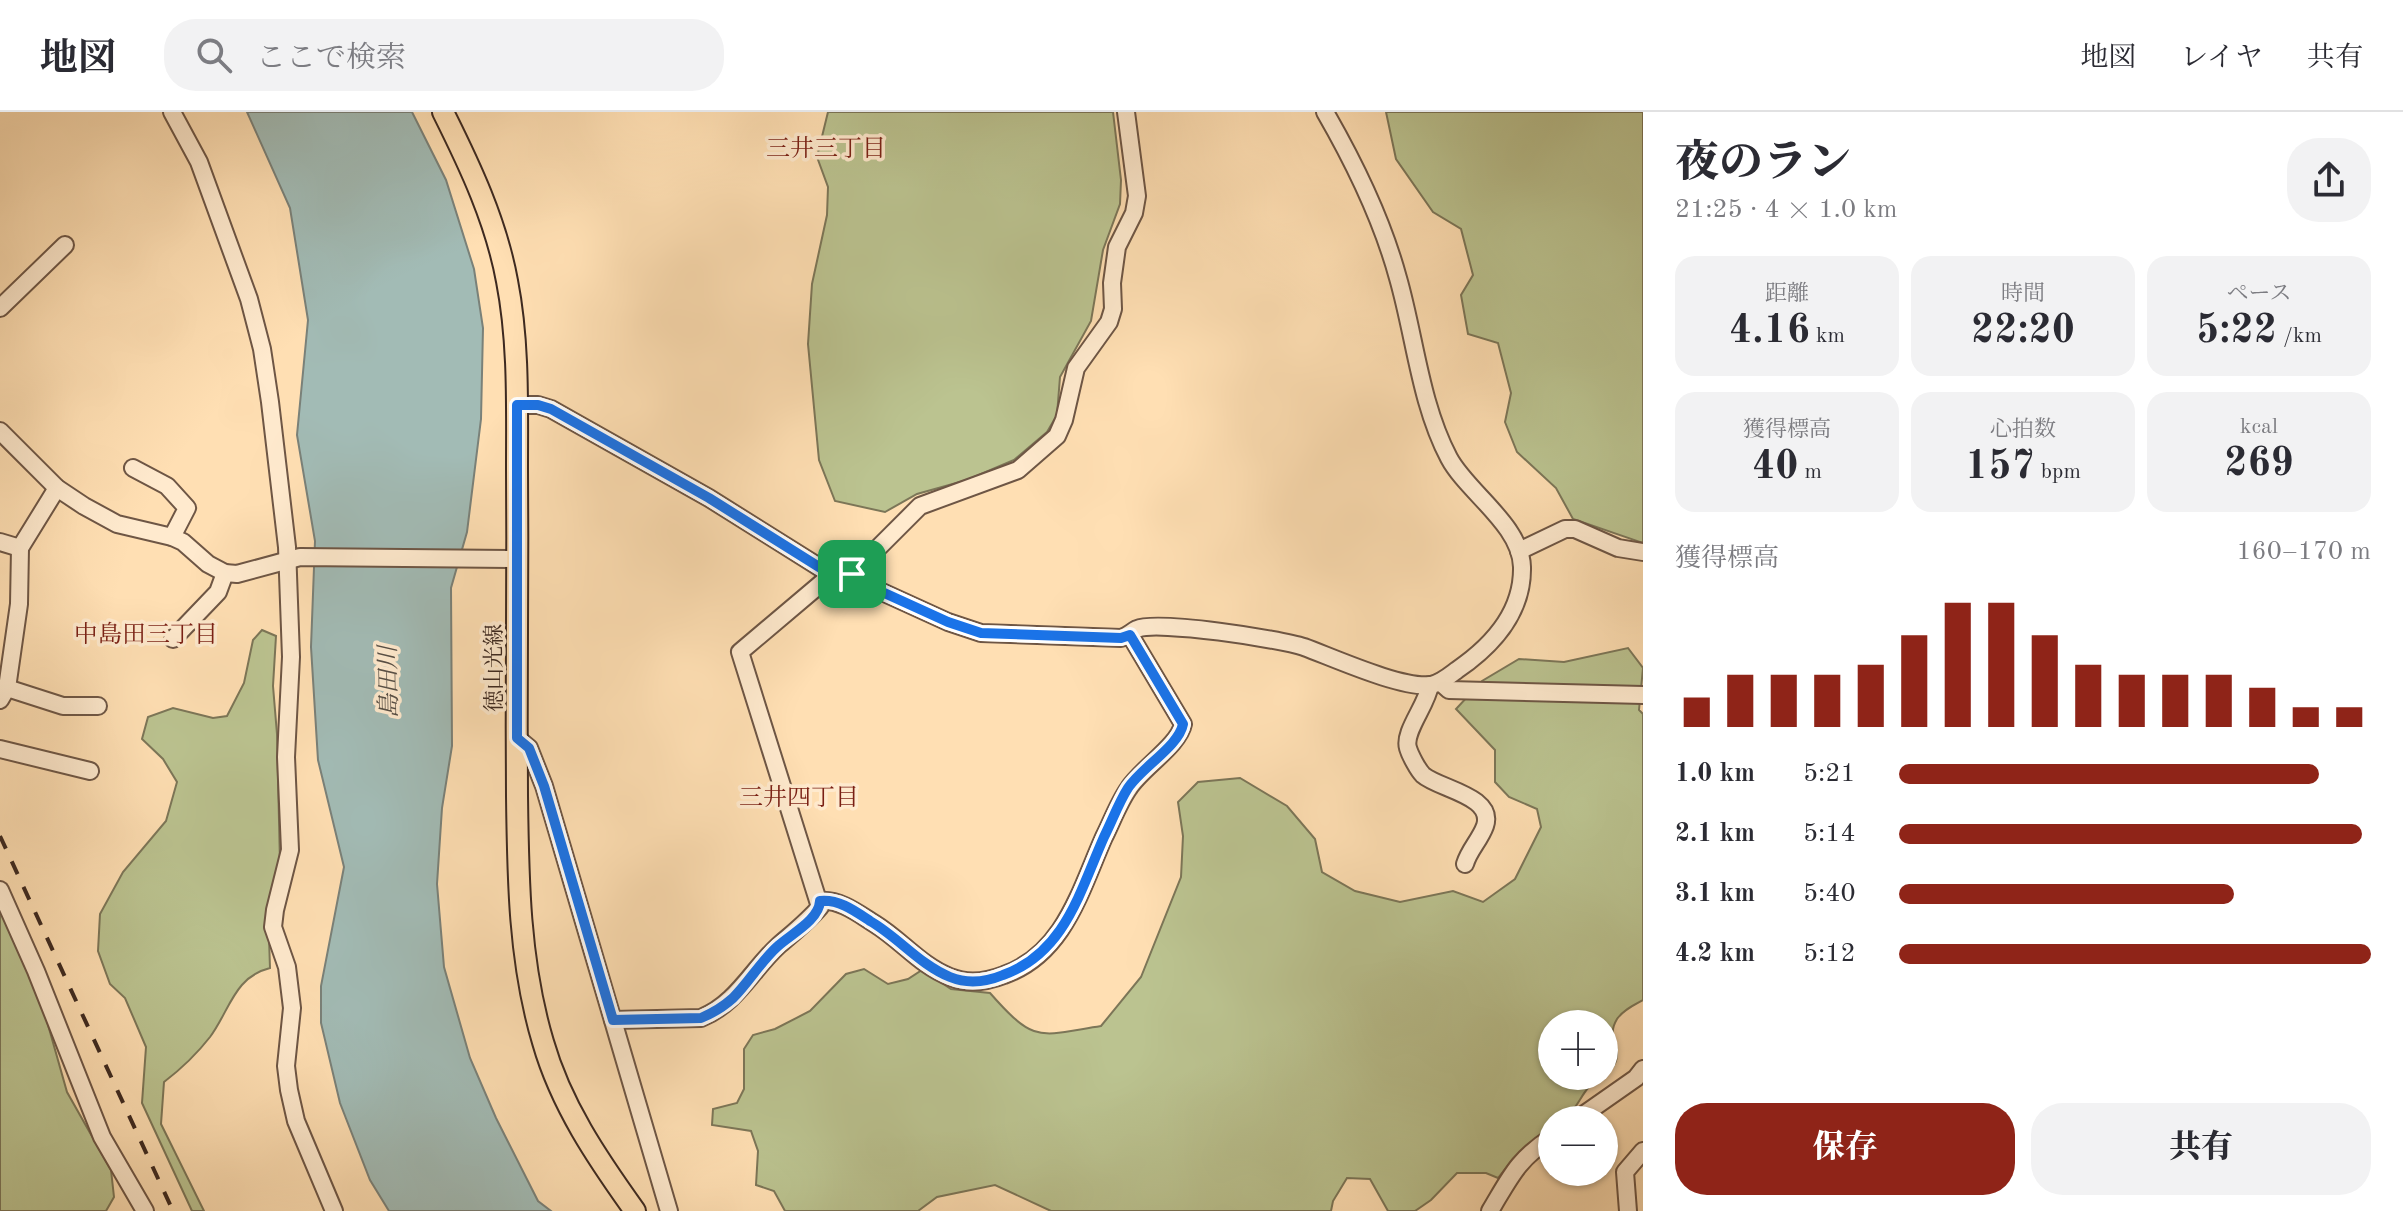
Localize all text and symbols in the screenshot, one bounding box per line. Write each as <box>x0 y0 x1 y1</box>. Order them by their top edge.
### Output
search box <box>164 19 724 91</box>
icon: search <box>192 33 236 77</box>
text: 地図 <box>40 41 116 79</box>
text: ここで検索 <box>256 44 406 74</box>
text: 地図 <box>2080 45 2136 73</box>
text: レイヤ <box>2180 45 2263 73</box>
text: 共有 <box>2307 45 2363 73</box>
district label: 三井三丁目 <box>766 135 886 162</box>
button: share <box>2287 138 2371 222</box>
text: 夜のラン <box>1675 142 1851 186</box>
text: 21:25 · 4 × 1.0 km <box>1675 197 1897 223</box>
text: 距離 <box>1765 283 1809 305</box>
text: 時間 <box>2001 283 2045 305</box>
text: ペース <box>2227 283 2291 305</box>
text: 4.16 <box>1729 312 1810 352</box>
text: 22:20 <box>1971 312 2075 352</box>
text: 5:22 <box>2196 312 2277 352</box>
text: km <box>1810 325 1845 347</box>
text: /km <box>2277 325 2322 347</box>
text: kcal <box>2240 416 2278 438</box>
text: 獲得標高 <box>1743 419 1831 441</box>
text: 心拍数 <box>1990 419 2056 441</box>
text: 269 <box>2224 445 2294 485</box>
text: 40 <box>1752 448 1798 488</box>
text: 157 <box>1965 448 2035 488</box>
text: m <box>1798 461 1822 483</box>
text: bpm <box>2035 461 2081 483</box>
text: 160–170 m <box>2236 539 2371 565</box>
pin <box>818 540 886 608</box>
text: 獲得標高 <box>1675 546 1779 572</box>
icon: arrive <box>830 552 874 596</box>
district label: 中島田三丁目 <box>74 621 218 648</box>
street label: 徳山光線 <box>482 624 506 712</box>
water label: 島田川 <box>374 643 403 718</box>
text: 1.0 km <box>1675 761 1755 787</box>
text: 5:21 <box>1803 761 1856 787</box>
district label: 三井四丁目 <box>739 784 859 811</box>
text: 2.1 km <box>1675 821 1755 847</box>
text: 5:14 <box>1803 821 1856 847</box>
text: 3.1 km <box>1675 881 1755 907</box>
text: 5:40 <box>1803 881 1856 907</box>
text: 4.2 km <box>1675 941 1755 967</box>
text: 5:12 <box>1803 941 1856 967</box>
map controls <box>1538 1010 1618 1186</box>
button: + <box>1538 1010 1618 1090</box>
button: 保存 <box>1675 1103 2015 1195</box>
button: 共有 <box>2031 1103 2371 1195</box>
button: − <box>1538 1106 1618 1186</box>

